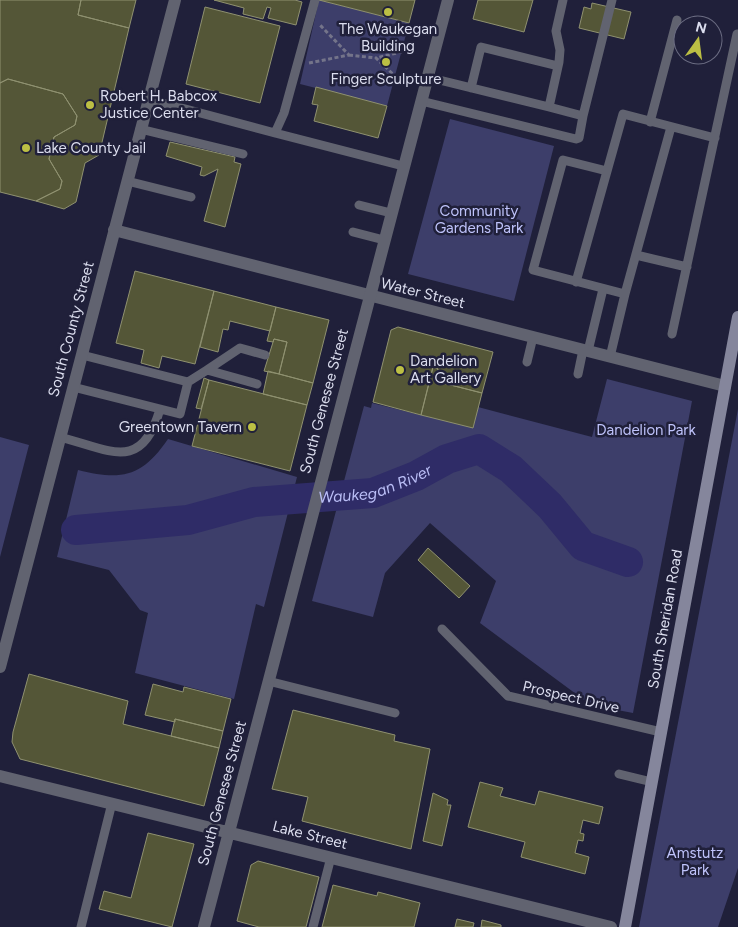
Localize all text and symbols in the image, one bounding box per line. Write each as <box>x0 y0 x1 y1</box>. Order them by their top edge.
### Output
marker: The Waukegan Building <box>382 6 394 18</box>
north arrow <box>673 15 723 65</box>
text: N <box>694 18 708 37</box>
place label: The Waukegan Building <box>339 20 437 55</box>
marker: Finger Sculpture <box>380 56 392 68</box>
place label: Finger Sculpture <box>331 70 441 88</box>
place label: Robert H. Babcox Justice Center <box>100 87 217 122</box>
marker: Robert H. Babcox Justice Center <box>84 99 96 111</box>
place label: Lake County Jail <box>36 139 146 157</box>
marker: Lake County Jail <box>20 142 32 154</box>
park label: Community Gardens Park <box>435 202 524 237</box>
street label: South County Street <box>44 259 98 399</box>
street label: Water Street <box>379 274 467 312</box>
street label: South Genesee Street <box>296 326 352 475</box>
place label: Dandelion Art Gallery <box>410 352 482 387</box>
marker: Dandelion Art Gallery <box>394 364 406 376</box>
place label: Greentown Tavern <box>119 418 242 436</box>
marker: Greentown Tavern <box>246 421 258 433</box>
park label: Dandelion Park <box>596 421 696 439</box>
water label: Waukegan River <box>318 460 435 507</box>
street label: South Sheridan Road <box>644 548 686 690</box>
street label: Prospect Drive <box>521 677 621 717</box>
street label: South Genesee Street <box>194 718 250 867</box>
street label: Lake Street <box>271 817 350 853</box>
park label: Amstutz Park <box>667 844 724 879</box>

